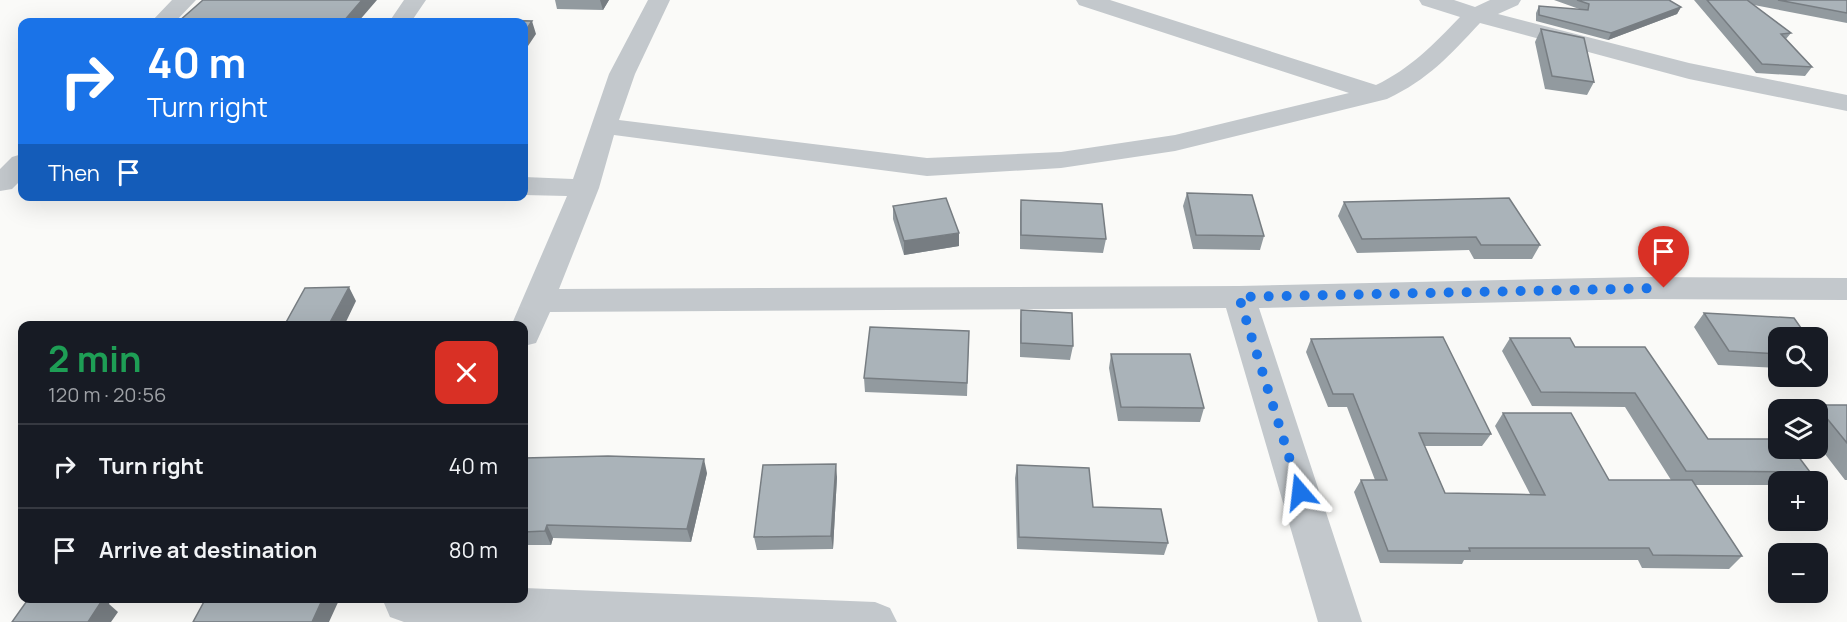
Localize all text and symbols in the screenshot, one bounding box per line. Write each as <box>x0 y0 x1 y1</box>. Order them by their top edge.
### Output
text: 40 m <box>147 33 246 91</box>
icon: right <box>48 42 126 120</box>
text: Turn right <box>147 88 268 125</box>
icon: arrive <box>112 156 145 189</box>
text: Then <box>48 158 100 188</box>
pin <box>1638 226 1689 288</box>
icon: arrive <box>1647 235 1680 268</box>
map controls <box>1768 327 1828 603</box>
button: search <box>1768 327 1828 387</box>
text: 2 min <box>48 334 142 383</box>
button: close <box>435 341 498 404</box>
text: 120 m · 20:56 <box>48 381 166 408</box>
button: layers <box>1768 399 1828 459</box>
icon: right <box>48 450 81 483</box>
text: Turn right <box>99 451 204 481</box>
text: 40 m <box>449 451 498 481</box>
position arrow <box>1268 460 1332 524</box>
button: + <box>1768 471 1828 531</box>
icon: arrive <box>48 534 81 567</box>
text: Arrive at destination <box>99 535 317 565</box>
text: 80 m <box>449 535 498 565</box>
button: − <box>1768 543 1828 603</box>

